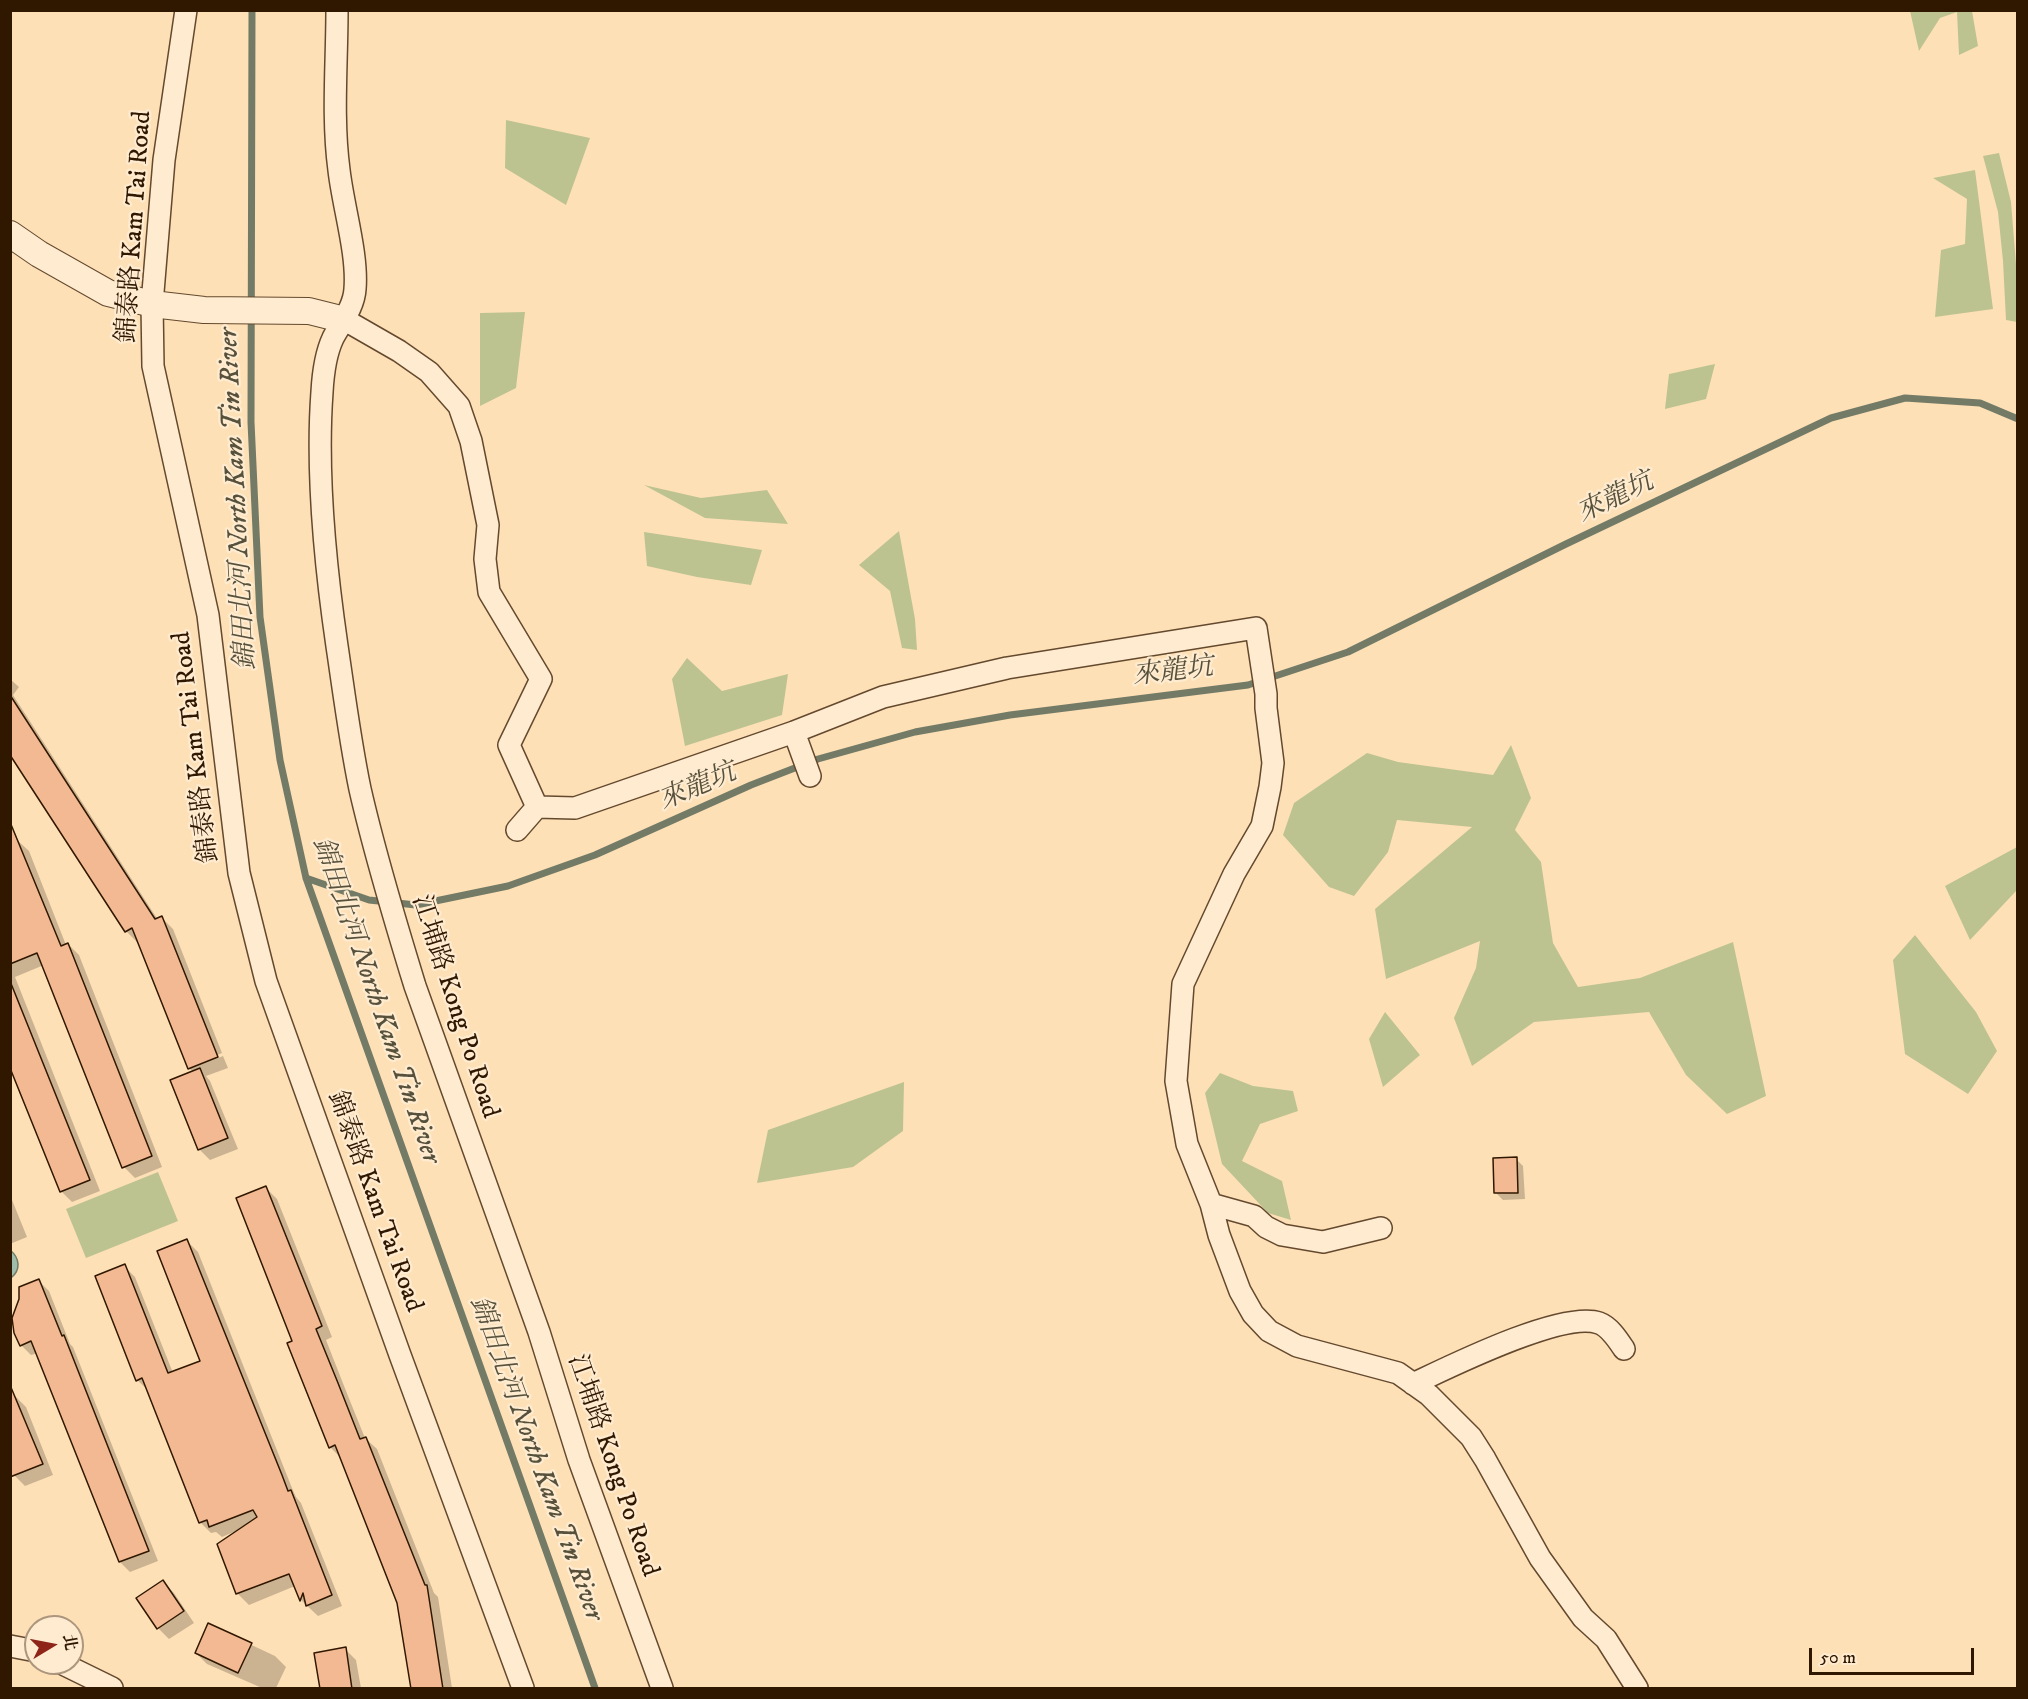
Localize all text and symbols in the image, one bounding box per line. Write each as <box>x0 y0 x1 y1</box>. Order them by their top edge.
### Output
street label: 錦泰路 Kam Tai Road <box>112 110 160 344</box>
water label: 錦田北河 North Kam Tin River <box>214 327 264 671</box>
water label: 來龍坑 <box>1572 467 1660 531</box>
street label: 錦泰路 Kam Tai Road <box>167 630 227 864</box>
water label: 來龍坑 <box>1131 652 1215 694</box>
water label: 來龍坑 <box>654 757 742 819</box>
water label: 錦田北河 North Kam Tin River <box>304 834 446 1168</box>
street label: 江埔路 Kong Po Road <box>403 892 505 1122</box>
street label: 錦泰路 Kam Tai Road <box>320 1087 428 1317</box>
water label: 錦田北河 North Kam Tin River <box>461 1292 609 1626</box>
street label: 江埔路 Kong Po Road <box>559 1351 665 1581</box>
north arrow <box>24 1615 84 1675</box>
text: 北 <box>59 1633 81 1652</box>
scale bar <box>1812 1636 1977 1674</box>
text: 50 m <box>1820 1647 1856 1669</box>

